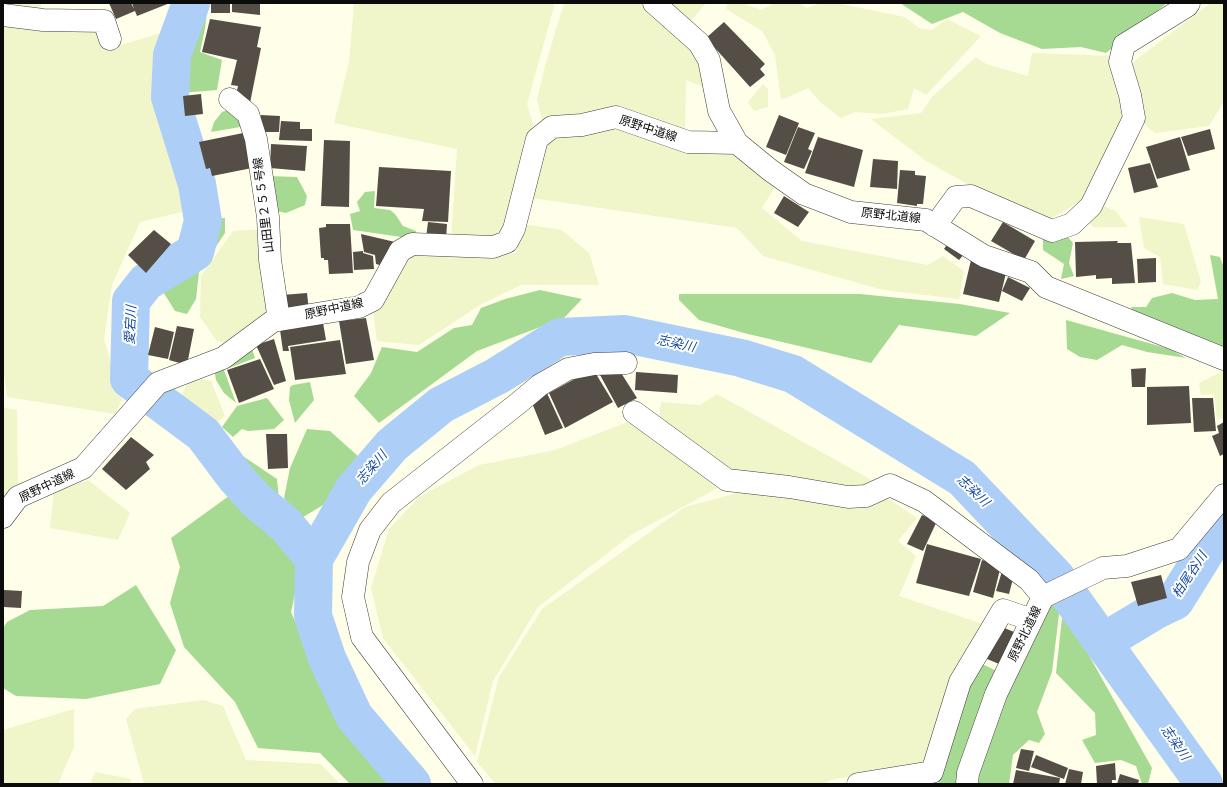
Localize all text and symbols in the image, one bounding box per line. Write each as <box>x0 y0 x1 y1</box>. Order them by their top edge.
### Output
street label: 原野中道線 <box>617 113 679 145</box>
street label: 山田里２５５号線 <box>251 156 277 254</box>
street label: 原野北道線 <box>860 206 922 226</box>
street label: 原野中道線 <box>303 296 365 322</box>
water label: 愛宕川 <box>122 305 140 345</box>
water label: 志染川 <box>655 332 697 356</box>
water label: 志染川 <box>353 448 391 488</box>
street label: 原野中道線 <box>17 466 77 506</box>
water label: 志染川 <box>954 472 992 510</box>
water label: 柏尾谷川 <box>1169 549 1211 601</box>
street label: 原野北道線 <box>1005 604 1045 664</box>
water label: 志染川 <box>1157 723 1193 763</box>

